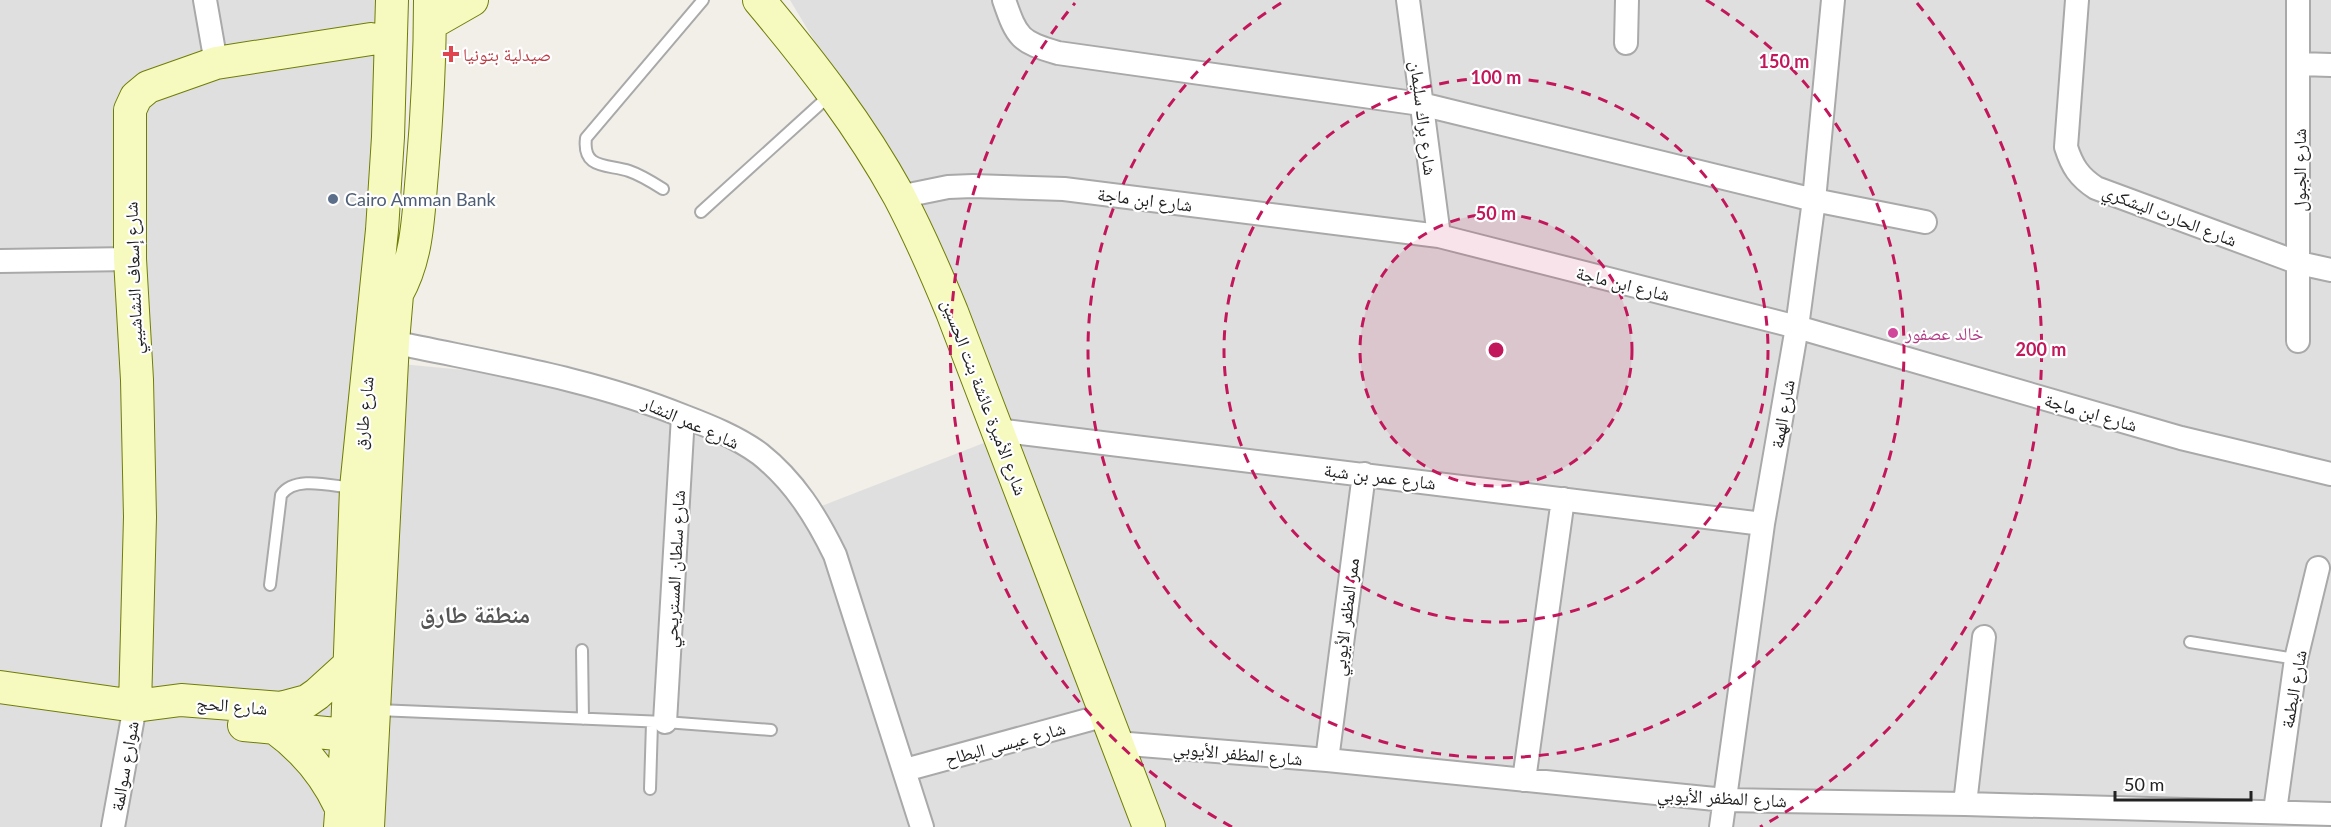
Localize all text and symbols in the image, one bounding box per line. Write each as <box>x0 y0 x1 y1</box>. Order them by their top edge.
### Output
place label: صيدلية بتونيا <box>463 43 551 66</box>
marker: صيدلية بتونيا <box>444 47 458 61</box>
text: 150 m <box>1759 50 1809 72</box>
street label: شارع براك سليمان <box>1405 59 1442 177</box>
text: 100 m <box>1471 66 1521 88</box>
street label: شارع الجبول <box>2288 128 2311 212</box>
street label: شارع الحارث اليشكري <box>2098 179 2240 255</box>
street label: شارع ابن ماجة <box>1096 182 1194 217</box>
place label: Cairo Amman Bank <box>345 188 497 210</box>
marker: Cairo Amman Bank <box>326 192 340 206</box>
street label: شارع إسعاف النشاشيبي <box>119 201 151 355</box>
text: 50 m <box>1476 202 1516 224</box>
street label: شارع ابن ماجة <box>1574 261 1672 306</box>
street label: شارع الأميرة عائشة بنت الحسين <box>936 296 1033 498</box>
place label: خالد عصفور <box>1904 322 1983 344</box>
marker: خالد عصفور <box>1886 326 1900 340</box>
text: 200 m <box>2016 338 2066 360</box>
centre of rings <box>1486 340 1506 360</box>
street label: شارع طارق <box>348 375 379 451</box>
street label: شارع الهمة <box>1765 378 1800 450</box>
street label: شارع ابن ماجة <box>2042 388 2140 437</box>
street label: شارع عمر النشار <box>638 390 743 454</box>
street label: شارع عمر بن شبة <box>1323 458 1437 495</box>
street label: شارع سلطان المستريحي <box>659 490 694 649</box>
street label: ممر المظفر الأيوبي <box>1327 557 1368 678</box>
district label: منطقة طارق <box>420 599 530 629</box>
street label: شارع البطمة <box>2275 648 2312 730</box>
street label: شارع الحج <box>196 691 268 721</box>
street label: شارع عيسى البطاح <box>942 716 1068 772</box>
street label: شوارع سوالمة <box>105 719 144 813</box>
street label: شارع المظفر الأيوبي <box>1172 736 1304 774</box>
scale bar <box>2115 764 2252 802</box>
text: 50 m <box>2124 773 2164 795</box>
street label: شارع المظفر الأيوبي <box>1656 783 1788 816</box>

